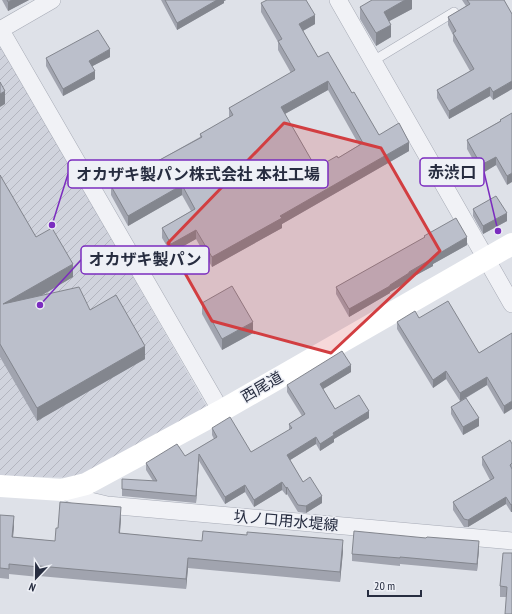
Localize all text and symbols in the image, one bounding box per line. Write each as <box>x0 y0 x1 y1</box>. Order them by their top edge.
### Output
callout: 赤渋口 <box>420 158 484 186</box>
callout: オカザキ製パン株式会社 本社工場 <box>68 160 328 188</box>
text: 赤渋口 <box>428 162 476 182</box>
text: オカザキ製パン株式会社 本社工場 <box>76 164 320 184</box>
callout: オカザキ製パン <box>81 246 209 274</box>
text: オカザキ製パン <box>89 249 201 269</box>
street label: 西尾道 <box>238 367 286 406</box>
street label: 圦ノ口用水堤線 <box>233 506 339 535</box>
north arrow <box>16 558 56 598</box>
scale bar <box>368 572 421 598</box>
text: 20 m <box>374 578 395 593</box>
text: N <box>27 580 38 595</box>

